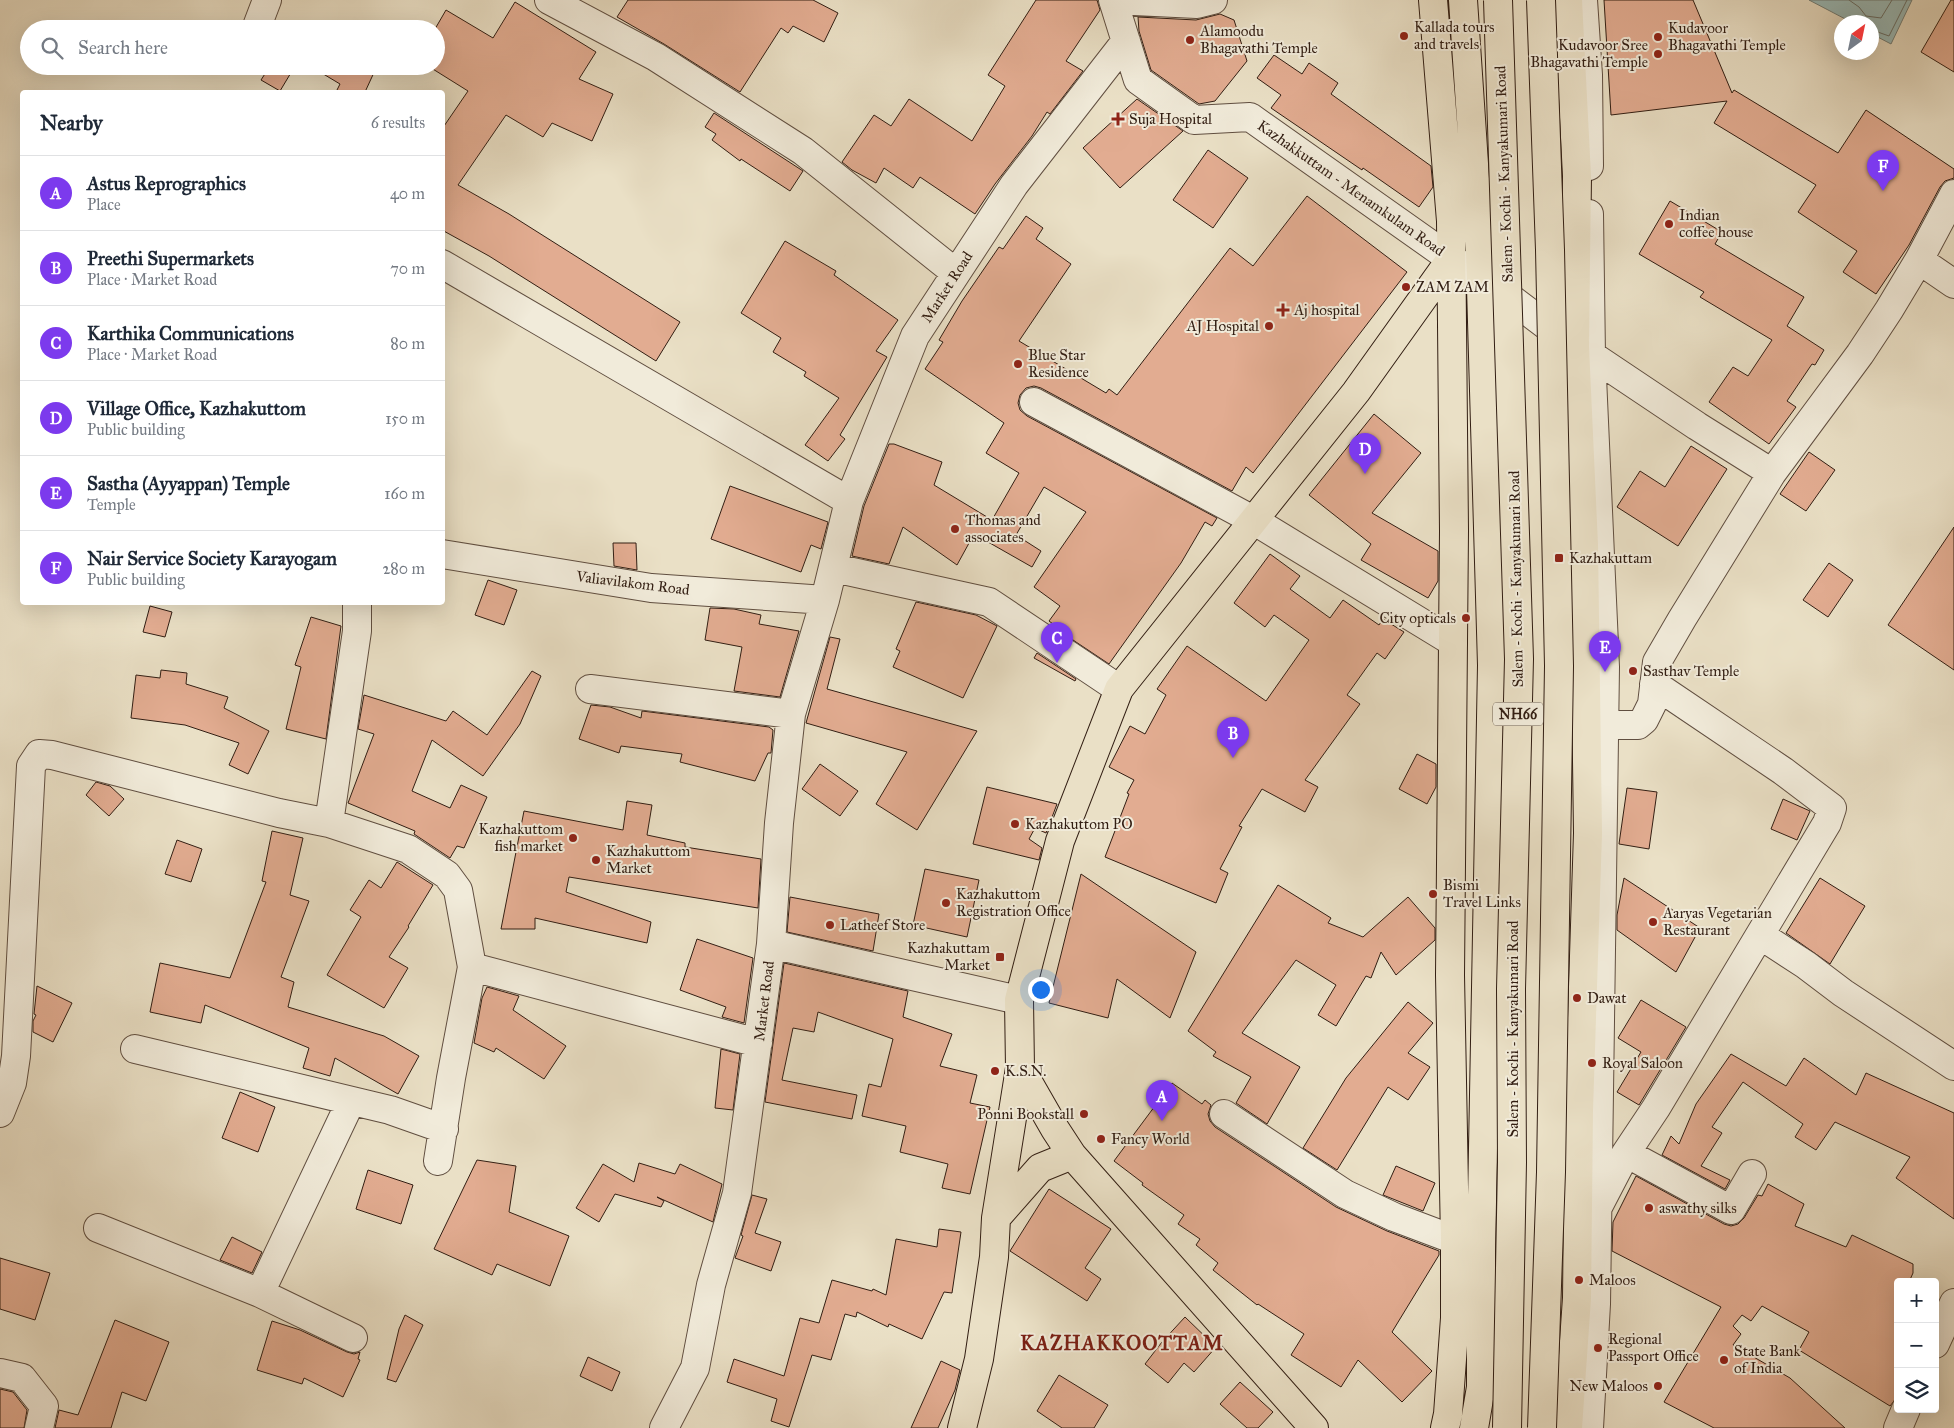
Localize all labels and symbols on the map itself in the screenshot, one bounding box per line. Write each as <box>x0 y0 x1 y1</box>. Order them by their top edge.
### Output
north arrow <box>1834 15 1879 60</box>
place label: Kallada tours and travels <box>1414 18 1495 53</box>
place label: Kudavoor Bhagavathi Temple <box>1668 19 1786 54</box>
place label: Alamoodu Bhagavathi Temple <box>1199 22 1318 57</box>
marker: Kallada tours and travels <box>1398 30 1410 42</box>
marker: Kudavoor Bhagavathi Temple <box>1652 31 1664 43</box>
marker: Alamoodu Bhagavathi Temple <box>1184 34 1196 46</box>
place label: Kudavoor Sree Bhagavathi Temple <box>1530 36 1648 71</box>
marker: Kudavoor Sree Bhagavathi Temple <box>1652 48 1664 60</box>
street label: Salem - Kochi - Kanyakumari Road <box>1491 65 1517 283</box>
place label: Suja Hospital <box>1129 110 1213 128</box>
marker: Suja Hospital <box>1111 112 1125 126</box>
street label: Kazhakkuttam - Menamkulam Road <box>1254 116 1448 260</box>
pin: F <box>1867 150 1899 191</box>
place label: Indian coffee house <box>1679 206 1753 241</box>
marker: Indian coffee house <box>1663 218 1675 230</box>
street label: Market Road <box>917 248 977 326</box>
place label: ZAM ZAM <box>1416 278 1489 296</box>
marker: ZAM ZAM <box>1400 281 1412 293</box>
place label: Aj hospital <box>1293 301 1361 319</box>
marker: Aj hospital <box>1276 303 1290 317</box>
place label: AJ Hospital <box>1186 317 1260 336</box>
marker: AJ Hospital <box>1263 320 1275 332</box>
place label: Blue Star Residence <box>1028 346 1089 381</box>
marker: Blue Star Residence <box>1012 358 1024 370</box>
pin: D <box>1349 433 1381 474</box>
street label: Salem - Kochi - Kanyakumari Road <box>1505 470 1527 688</box>
place label: Thomas and associates <box>965 511 1041 546</box>
marker: Thomas and associates <box>949 523 961 535</box>
place label: Kazhakuttam <box>1569 549 1652 567</box>
marker: Kazhakuttam <box>1553 552 1565 564</box>
street label: Valiavilakom Road <box>574 567 691 599</box>
place label: City opticals <box>1379 609 1456 627</box>
marker: City opticals <box>1460 612 1472 624</box>
pin: C <box>1041 622 1073 663</box>
pin: E <box>1589 631 1621 672</box>
place label: Sasthav Temple <box>1643 662 1739 680</box>
marker: Sasthav Temple <box>1627 665 1639 677</box>
road number: NH66 <box>1493 702 1543 726</box>
pin: B <box>1217 717 1249 758</box>
place label: Kazhakuttom PO <box>1025 815 1133 833</box>
marker: Kazhakuttom PO <box>1009 818 1021 830</box>
place label: Kazhakuttom fish market <box>479 820 564 855</box>
marker: Kazhakuttom fish market <box>567 832 579 844</box>
place label: Kazhakuttom Market <box>606 842 691 877</box>
marker: Kazhakuttom Market <box>590 854 602 866</box>
place label: Bismi Travel Links <box>1443 876 1521 911</box>
place label: Kazhakuttom Registration Office <box>956 885 1071 920</box>
marker: Bismi Travel Links <box>1427 888 1439 900</box>
marker: Kazhakuttom Registration Office <box>940 897 952 909</box>
place label: Aaryas Vegetarian Restaurant <box>1662 904 1772 939</box>
place label: Latheef Store <box>840 916 925 934</box>
marker: Aaryas Vegetarian Restaurant <box>1647 916 1659 928</box>
marker: Latheef Store <box>824 919 836 931</box>
street label: Salem - Kochi - Kanyakumari Road <box>1504 920 1522 1137</box>
place label: Kazhakuttam Market <box>907 939 991 974</box>
marker: Kazhakuttam Market <box>994 951 1006 963</box>
street label: Market Road <box>750 959 778 1042</box>
your location <box>1028 977 1054 1003</box>
place label: Dawat <box>1587 989 1627 1007</box>
marker: Dawat <box>1571 992 1583 1004</box>
place label: Royal Saloon <box>1602 1054 1683 1072</box>
marker: Royal Saloon <box>1586 1057 1598 1069</box>
place label: K.S.N. <box>1005 1062 1046 1080</box>
marker: K.S.N. <box>989 1065 1001 1077</box>
pin: A <box>1146 1080 1178 1121</box>
place label: Ponni Bookstall <box>977 1105 1075 1123</box>
marker: Ponni Bookstall <box>1078 1108 1090 1120</box>
place label: Fancy World <box>1111 1130 1190 1148</box>
marker: Fancy World <box>1095 1133 1107 1145</box>
place label: aswathy silks <box>1659 1199 1737 1217</box>
marker: aswathy silks <box>1643 1202 1655 1214</box>
place label: Maloos <box>1589 1271 1636 1289</box>
marker: Maloos <box>1573 1274 1585 1286</box>
place label: Regional Passport Office <box>1608 1330 1699 1365</box>
district label: KAZHAKKOOTTAM <box>1020 1331 1224 1355</box>
marker: Regional Passport Office <box>1592 1342 1604 1354</box>
place label: State Bank of India <box>1734 1342 1800 1377</box>
marker: State Bank of India <box>1718 1354 1730 1366</box>
place label: New Maloos <box>1570 1377 1648 1395</box>
marker: New Maloos <box>1652 1380 1664 1392</box>

